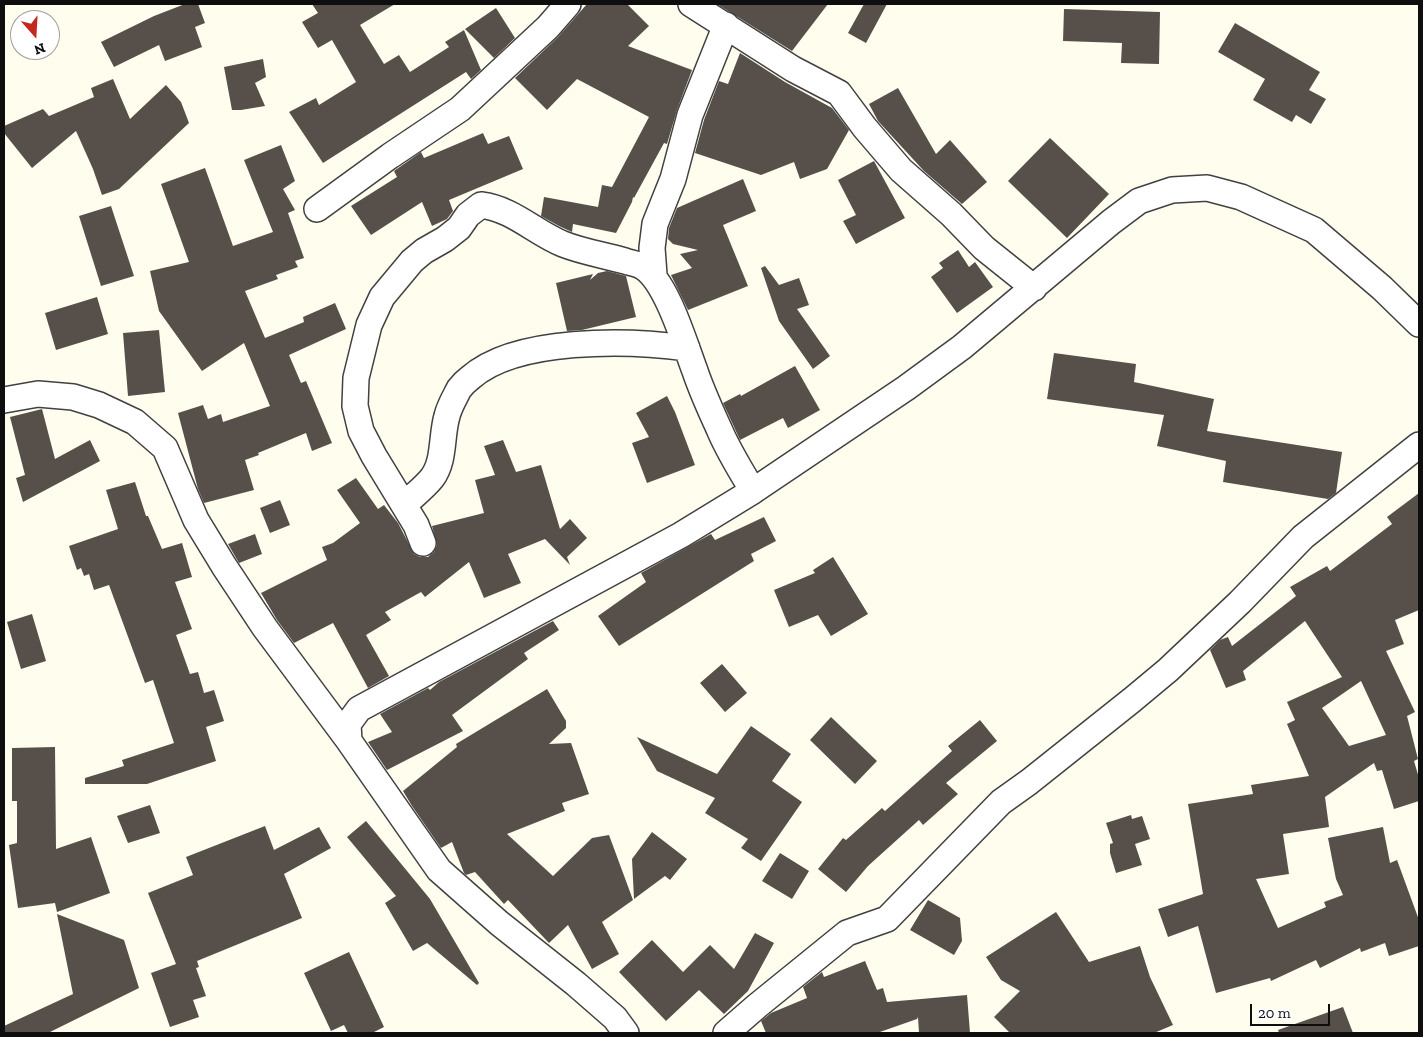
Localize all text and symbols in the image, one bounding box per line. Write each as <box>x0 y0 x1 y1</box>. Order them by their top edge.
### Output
north arrow <box>10 10 60 60</box>
text: N <box>32 39 48 58</box>
scale bar <box>1253 994 1333 1026</box>
text: 20 m <box>1258 1004 1291 1022</box>

